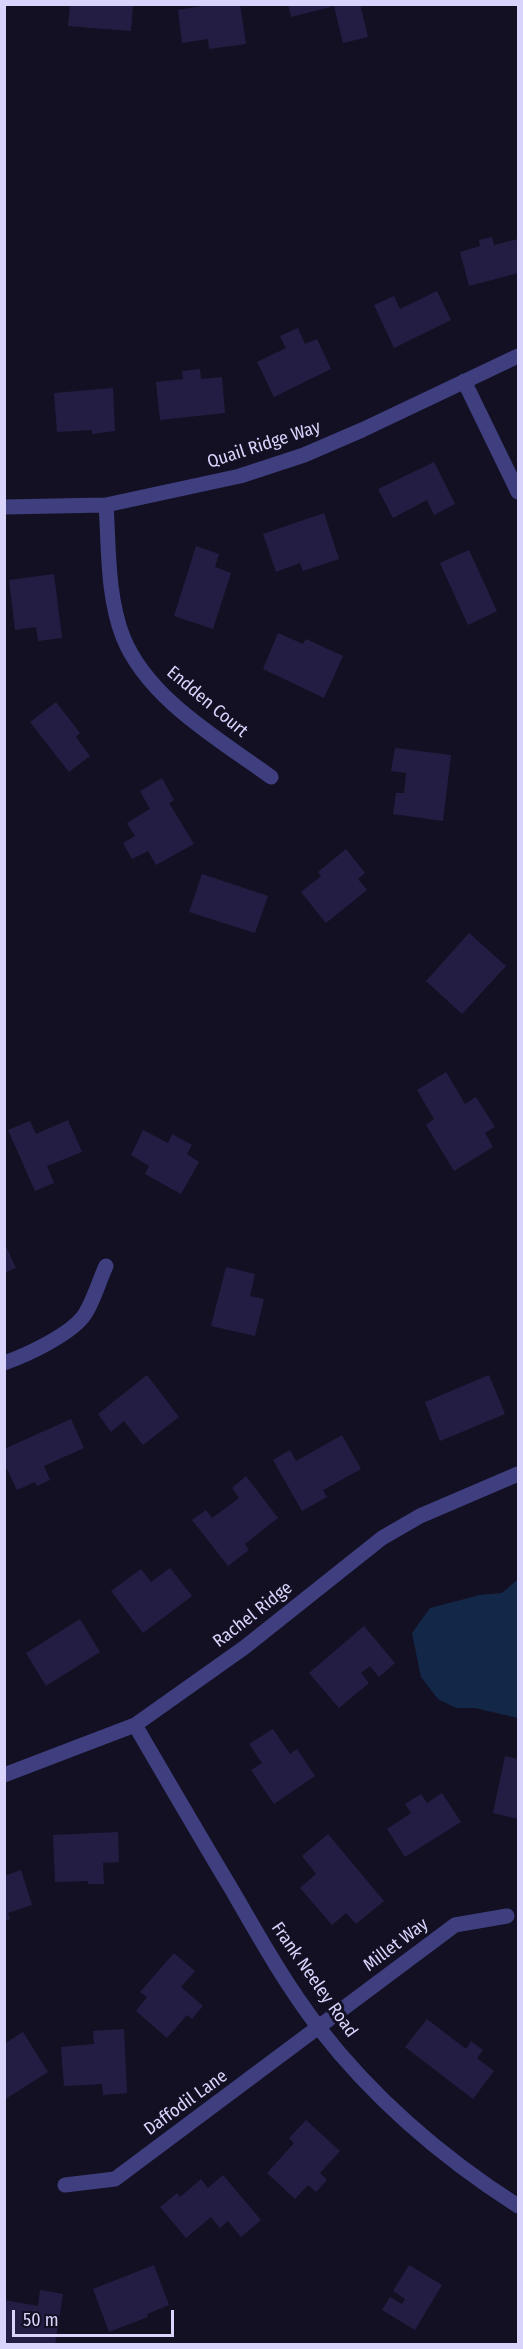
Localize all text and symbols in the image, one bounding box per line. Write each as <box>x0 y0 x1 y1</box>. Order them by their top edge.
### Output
street label: Quail Ridge Way <box>205 417 323 473</box>
street label: Endden Court <box>162 662 252 742</box>
street label: Rachel Ridge <box>209 1577 297 1653</box>
street label: Millet Way <box>359 1914 433 1976</box>
street label: Frank Neeley Road <box>266 1918 362 2042</box>
street label: Daffodil Lane <box>140 2066 232 2140</box>
scale bar <box>15 2298 177 2336</box>
text: 50 m <box>23 2309 59 2331</box>

